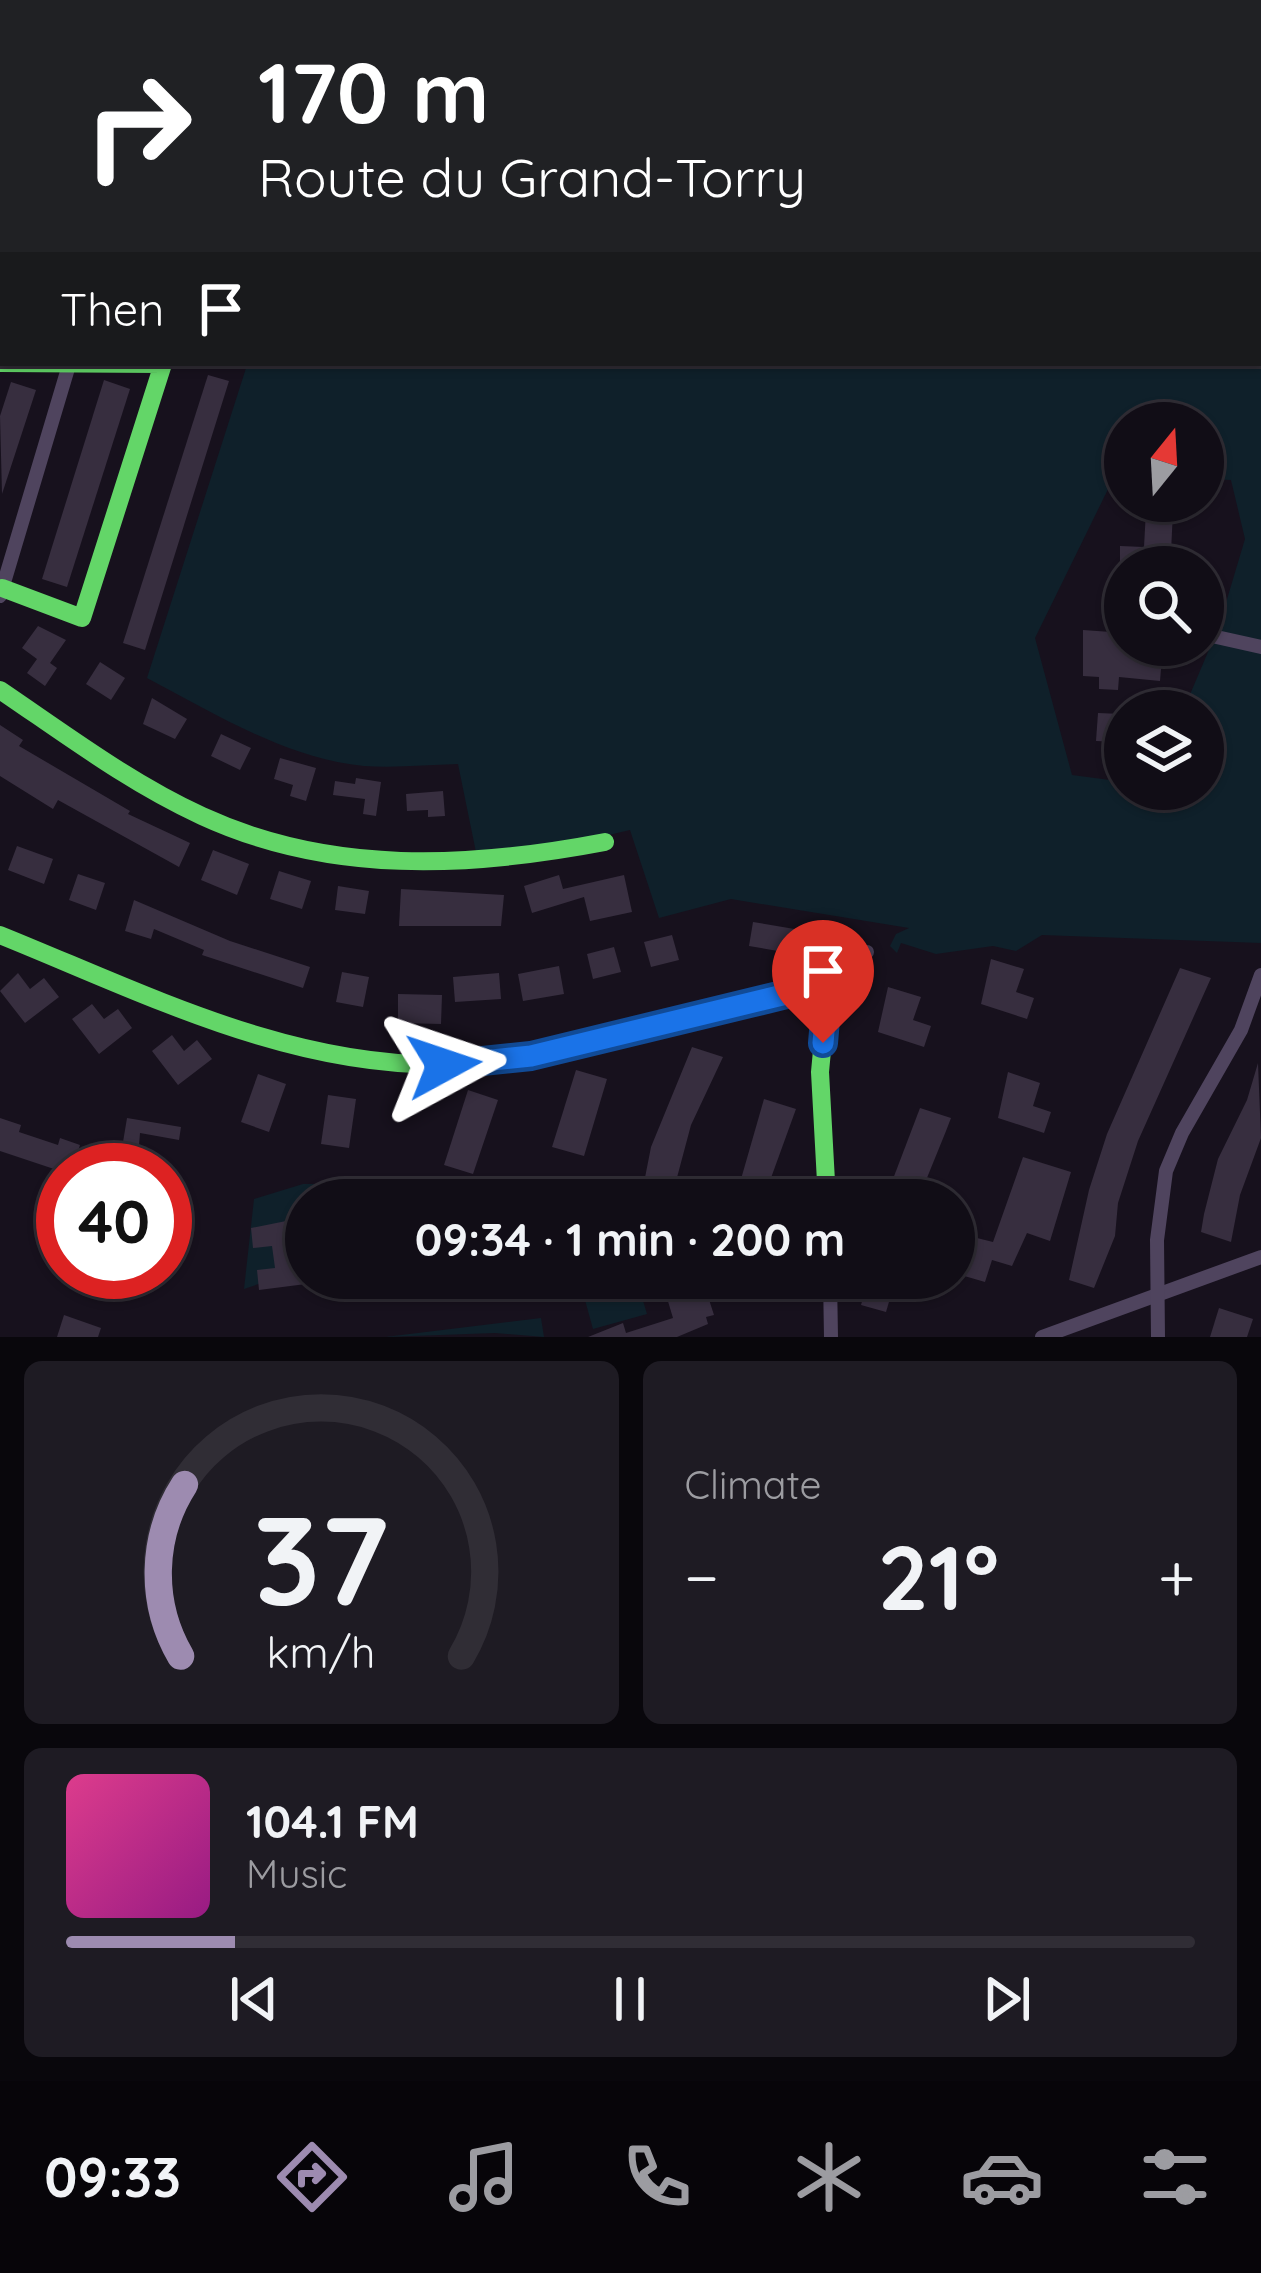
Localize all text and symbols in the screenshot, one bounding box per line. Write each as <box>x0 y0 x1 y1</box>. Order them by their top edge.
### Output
text: 170 m <box>258 39 489 144</box>
icon: right <box>60 48 216 204</box>
text: Route du Grand-Torry <box>258 143 806 211</box>
icon: arrive <box>188 276 254 342</box>
text: Then <box>60 281 164 337</box>
north arrow <box>1104 402 1224 522</box>
map controls <box>1104 402 1224 810</box>
button: search <box>1104 546 1224 666</box>
button: layers <box>1104 690 1224 810</box>
pin <box>772 920 874 1043</box>
icon: arrive <box>790 938 856 1004</box>
position arrow <box>381 1002 507 1128</box>
speed limit sign: 40 <box>36 1143 192 1299</box>
text: 09:34 · 1 min · 200 m <box>415 1211 845 1267</box>
text: Climate <box>685 1460 822 1509</box>
text: 37 <box>253 1480 389 1636</box>
text: 21° <box>878 1520 999 1633</box>
text: − <box>685 1535 719 1618</box>
text: + <box>1158 1535 1195 1618</box>
text: km/h <box>267 1624 376 1678</box>
text: 104.1 FM <box>246 1793 419 1849</box>
text: Music <box>246 1849 347 1898</box>
icon: previous <box>221 1966 287 2032</box>
icon: pause <box>597 1966 663 2032</box>
icon: next <box>974 1966 1040 2032</box>
icon: directions <box>270 2135 354 2219</box>
icon: music <box>442 2135 526 2219</box>
icon: phone <box>615 2135 699 2219</box>
icon: climate <box>787 2135 871 2219</box>
icon: car <box>960 2135 1044 2219</box>
icon: filters <box>1133 2135 1217 2219</box>
text: 09:33 <box>44 2143 181 2211</box>

